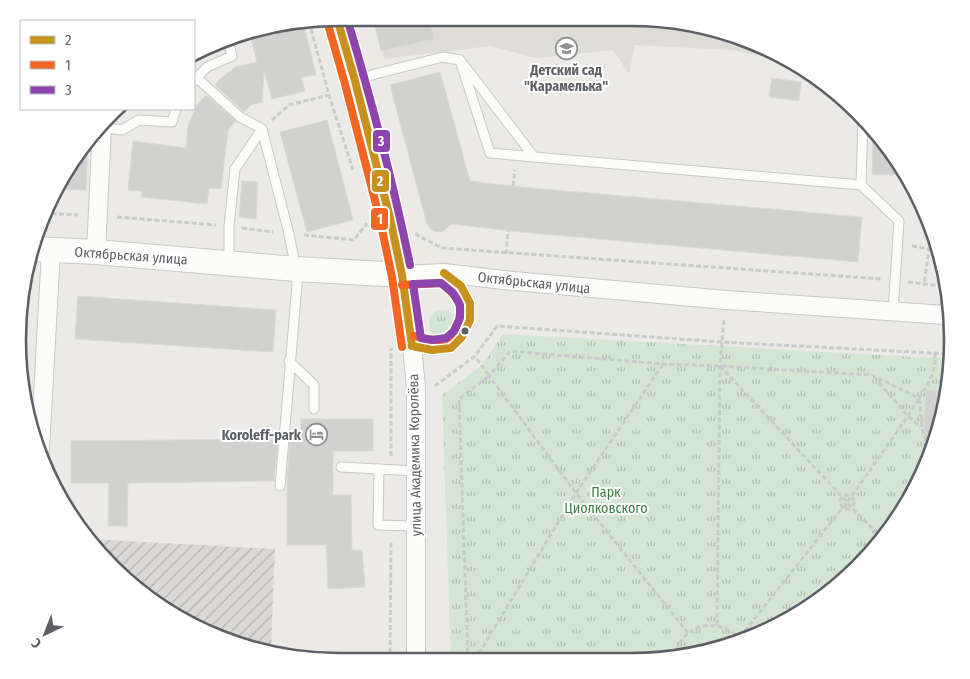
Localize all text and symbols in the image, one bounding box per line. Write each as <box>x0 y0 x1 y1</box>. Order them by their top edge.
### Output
legend <box>20 20 195 110</box>
text: 2 <box>65 31 72 49</box>
school or university icon: Детский сад "Карамелька" <box>554 36 578 60</box>
text: 1 <box>65 56 71 74</box>
place label: Детский сад "Карамелька" <box>524 62 608 95</box>
text: 3 <box>65 81 72 99</box>
line badge: 3 <box>372 129 391 153</box>
text: 3 <box>377 133 385 150</box>
line badge: 2 <box>371 169 390 193</box>
text: 2 <box>376 173 384 190</box>
line badge: 1 <box>370 207 389 231</box>
text: 1 <box>377 211 383 228</box>
street label: Октябрьская улица <box>74 244 188 268</box>
street label: Октябрьская улица <box>477 269 591 297</box>
unlabelled marker <box>460 326 470 336</box>
street label: улица Академика Королёва <box>405 373 425 536</box>
hotel icon: Koroleff-park <box>305 423 329 447</box>
place label: Koroleff-park <box>222 427 302 444</box>
park label: Парк Циолковского <box>564 484 648 517</box>
north arrow <box>20 609 70 659</box>
text: С <box>28 634 45 652</box>

